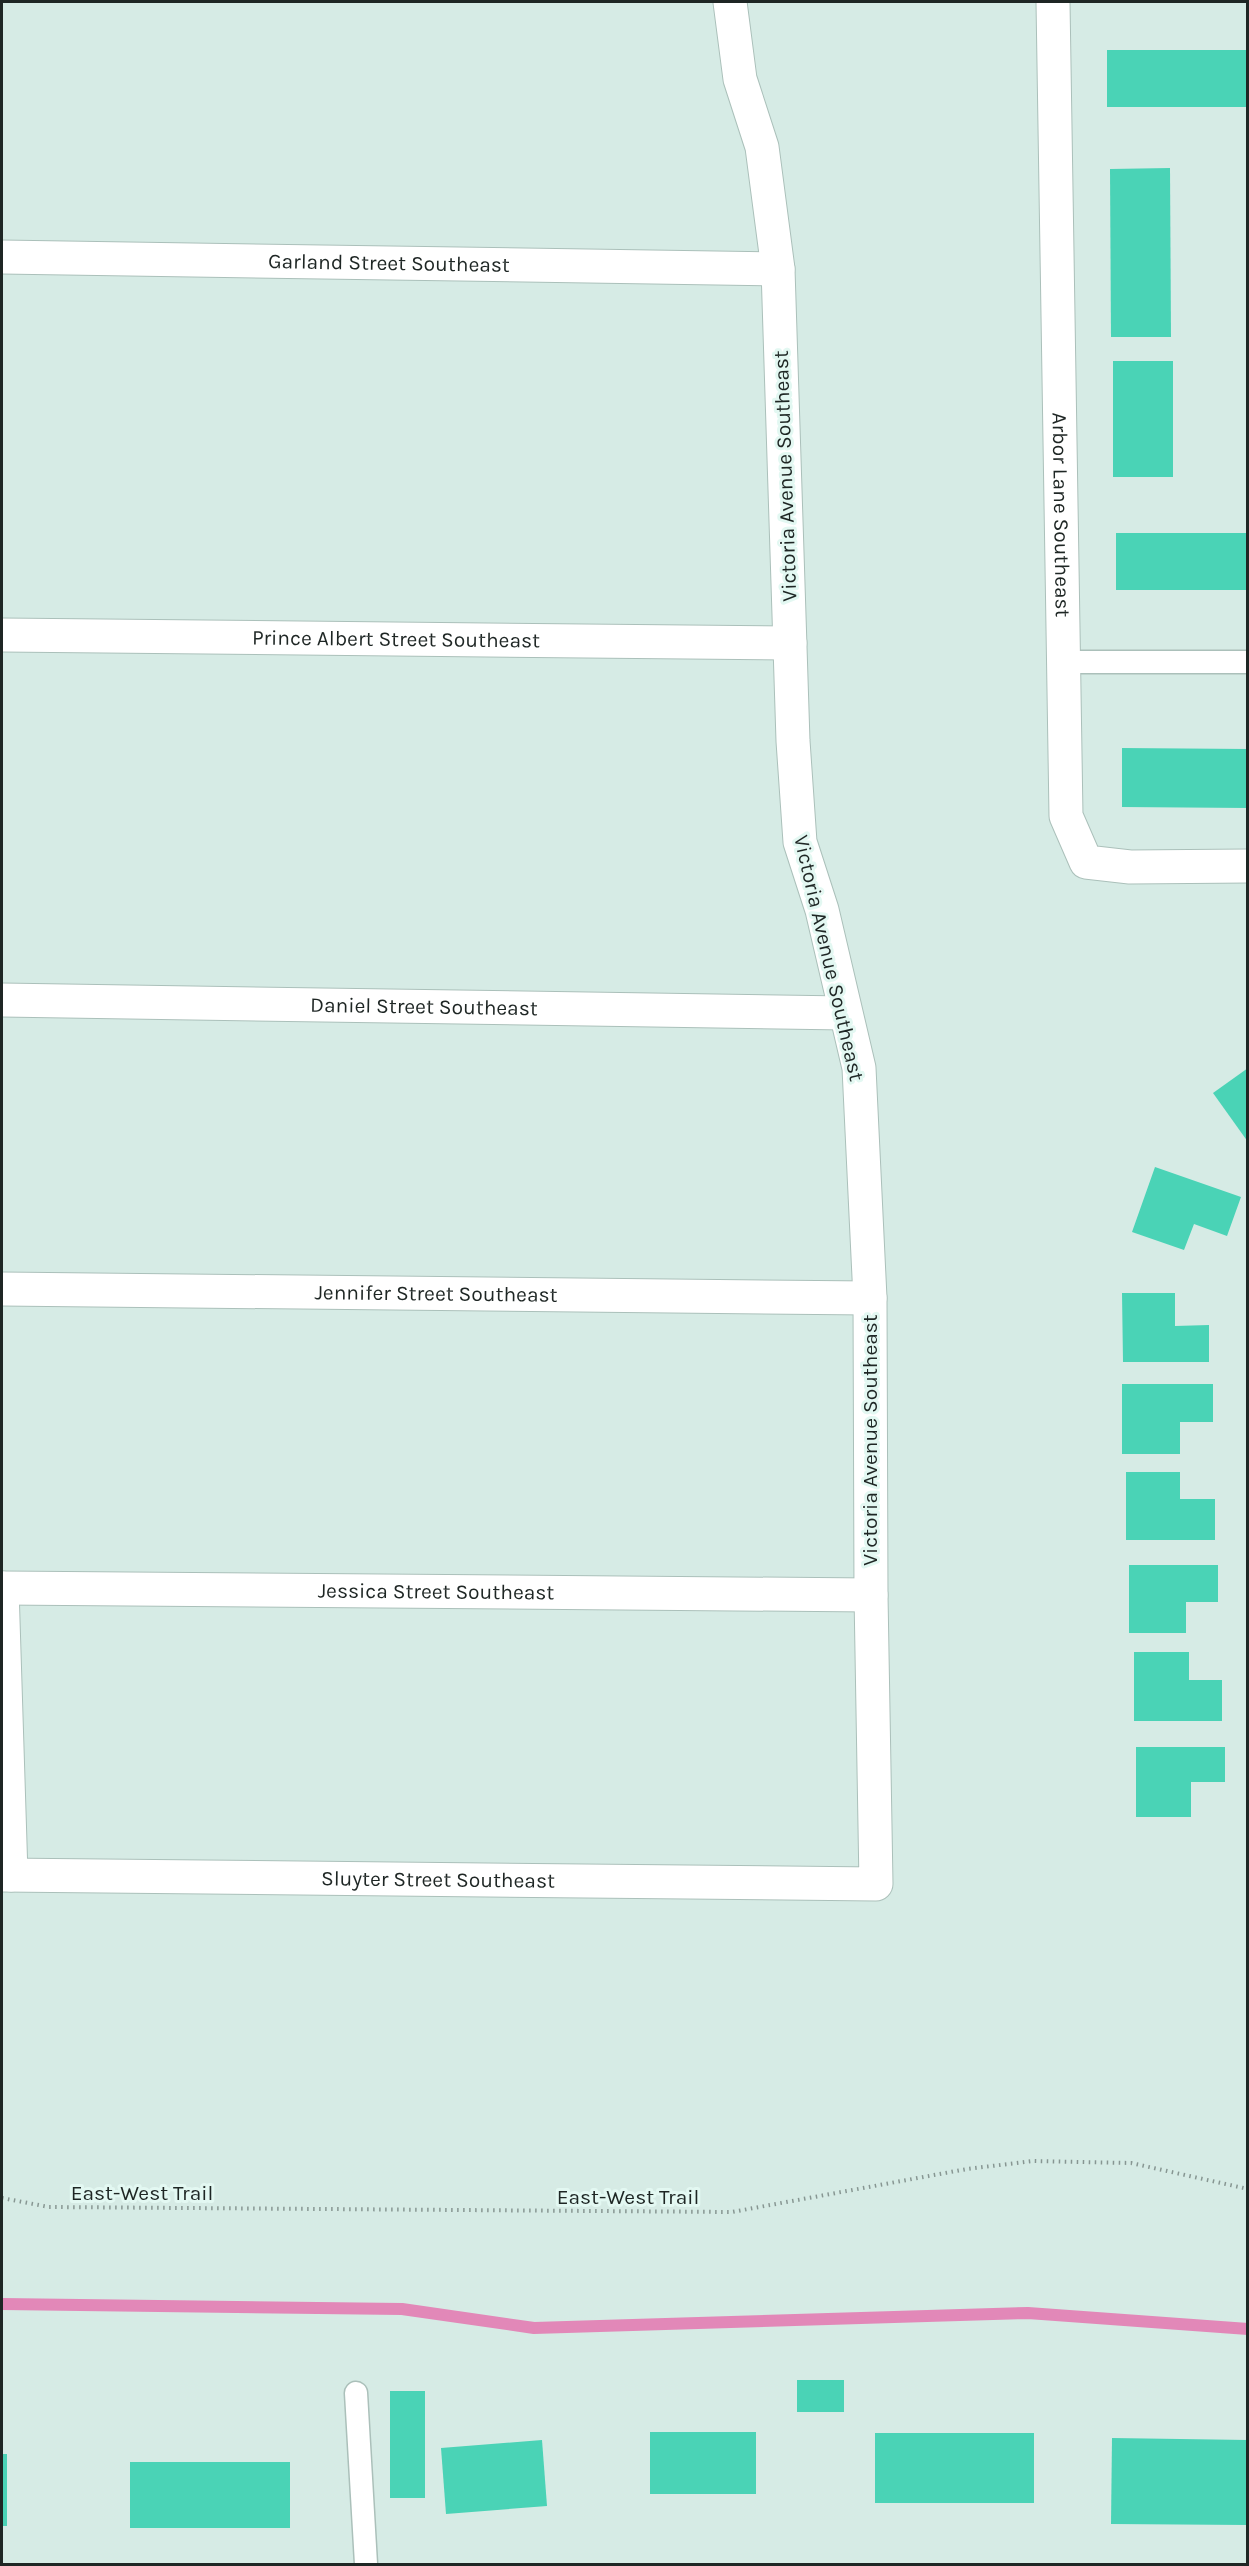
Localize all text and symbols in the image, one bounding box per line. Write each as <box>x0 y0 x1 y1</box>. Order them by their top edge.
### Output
street label: Garland Street Southeast <box>268 249 510 277</box>
street label: Victoria Avenue Southeast <box>769 350 801 602</box>
street label: Arbor Lane Southeast <box>1048 412 1075 618</box>
street label: Prince Albert Street Southeast <box>252 626 540 652</box>
street label: Victoria Avenue Southeast <box>789 833 869 1083</box>
street label: Daniel Street Southeast <box>310 993 538 1020</box>
street label: Jennifer Street Southeast <box>314 1280 558 1307</box>
street label: Victoria Avenue Southeast <box>858 1314 882 1566</box>
street label: Jessica Street Southeast <box>318 1579 554 1604</box>
street label: Sluyter Street Southeast <box>321 1866 555 1893</box>
street label: East-West Trail <box>71 2181 213 2205</box>
street label: East-West Trail <box>557 2185 699 2209</box>

